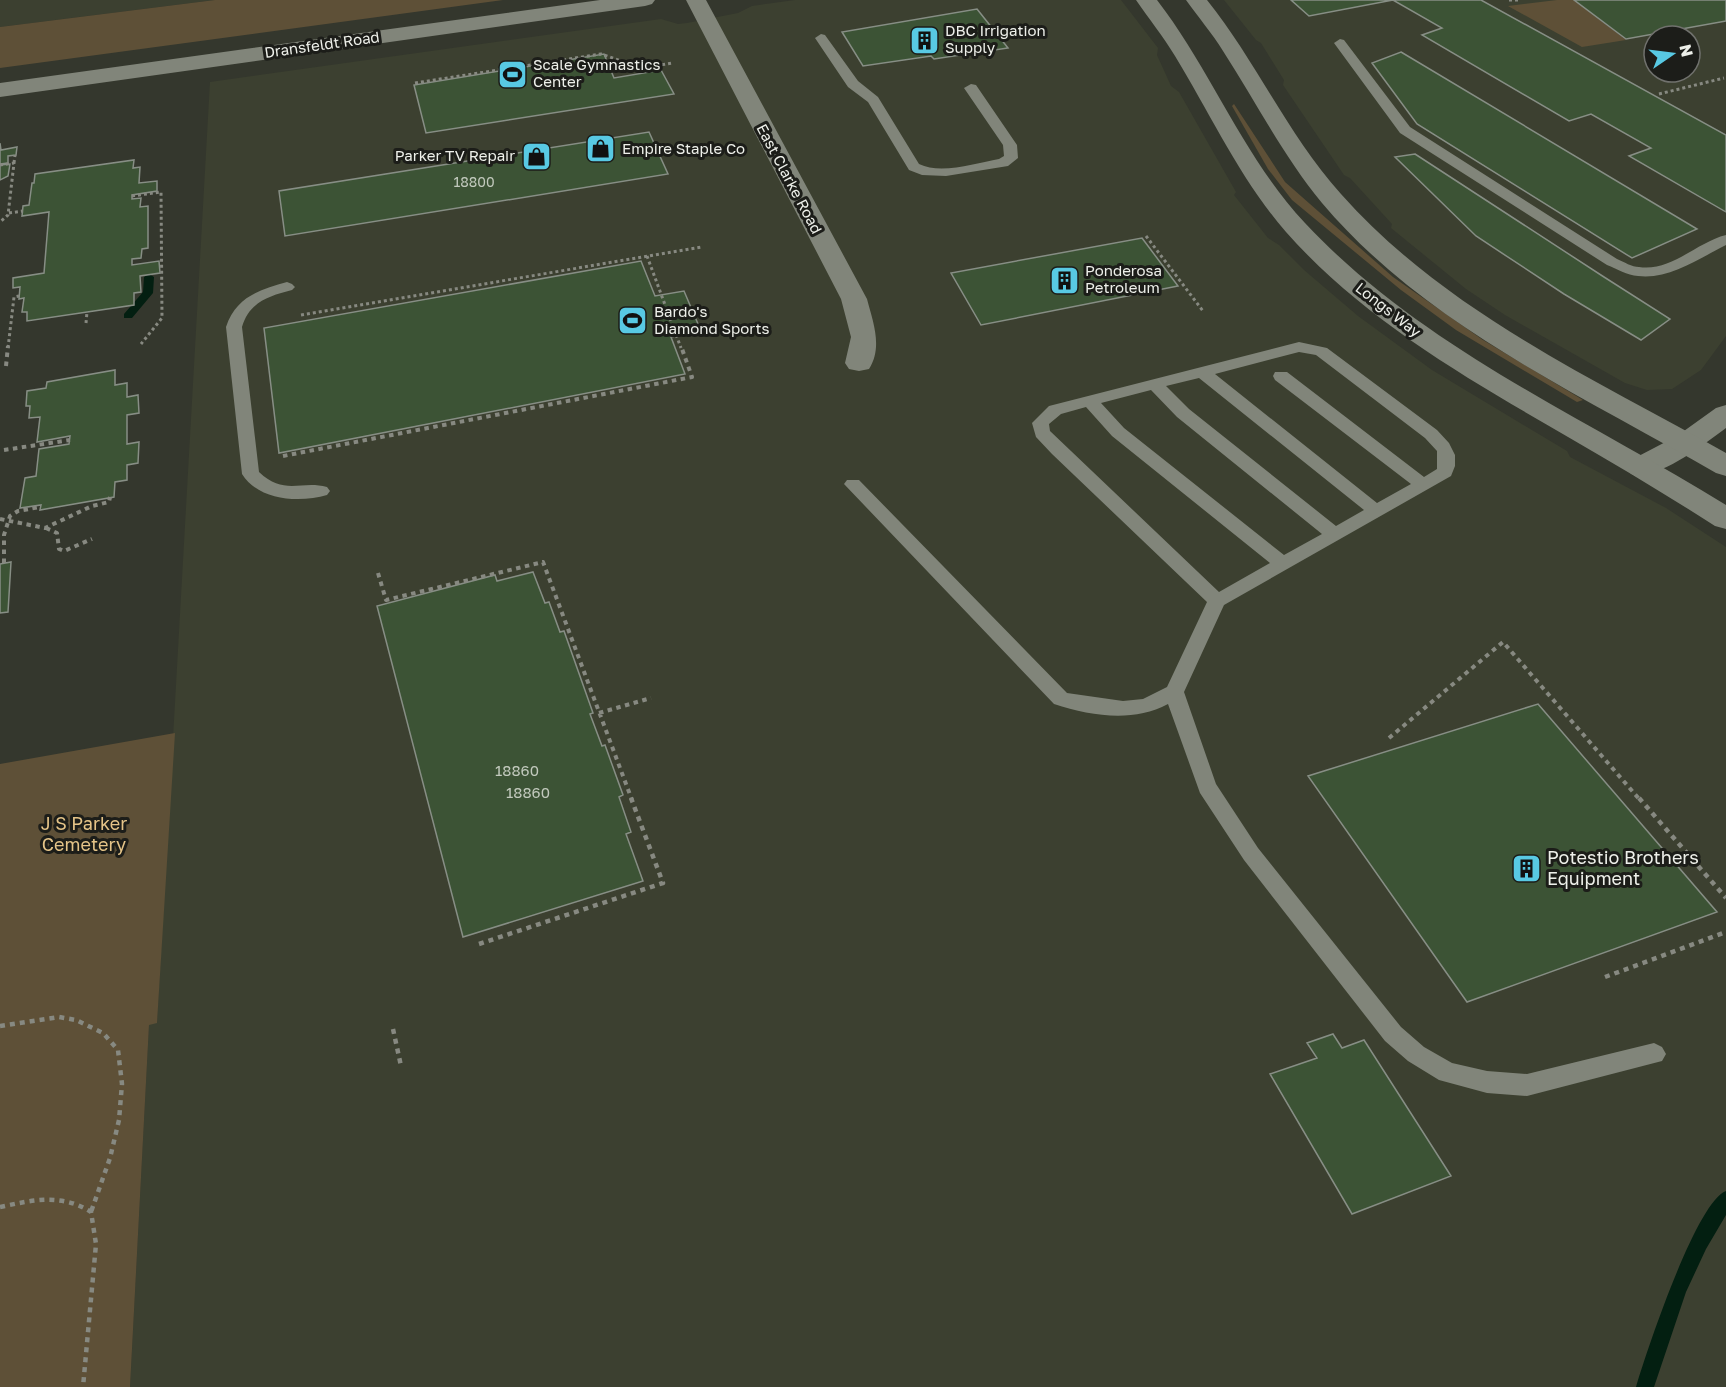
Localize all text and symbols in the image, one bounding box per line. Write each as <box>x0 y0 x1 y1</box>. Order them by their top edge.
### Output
place label: DBC Irrigation Supply <box>945 21 1046 56</box>
building icon: DBC Irrigation Supply <box>908 24 940 56</box>
north arrow <box>1642 24 1702 84</box>
street label: Dransfeldt Road <box>263 27 381 61</box>
text: N <box>1675 42 1698 59</box>
place label: Scale Gymnastics Center <box>533 55 660 90</box>
sports icon: Scale Gymnastics Center <box>496 58 528 90</box>
street label: East Clarke Road <box>753 120 826 237</box>
shop icon: Empire Staple Co <box>585 133 617 165</box>
place label: Empire Staple Co <box>622 139 745 157</box>
shop icon: Parker TV Repair <box>520 140 552 172</box>
place label: Parker TV Repair <box>395 146 515 164</box>
house number: 18800 <box>453 173 495 190</box>
place label: Ponderosa Petroleum <box>1085 261 1162 296</box>
building icon: Ponderosa Petroleum <box>1048 264 1080 296</box>
street label: Longs Way <box>1352 278 1425 341</box>
place label: Bardo's Diamond Sports <box>654 302 769 337</box>
sports icon: Bardo's Diamond Sports <box>617 305 649 337</box>
house number: 18860 <box>495 761 539 779</box>
house number: 18860 <box>506 783 550 801</box>
park label: J S Parker Cemetery <box>41 812 127 855</box>
place label: Potestio Brothers Equipment <box>1547 846 1699 889</box>
building icon: Potestio Brothers Equipment <box>1510 852 1542 884</box>

